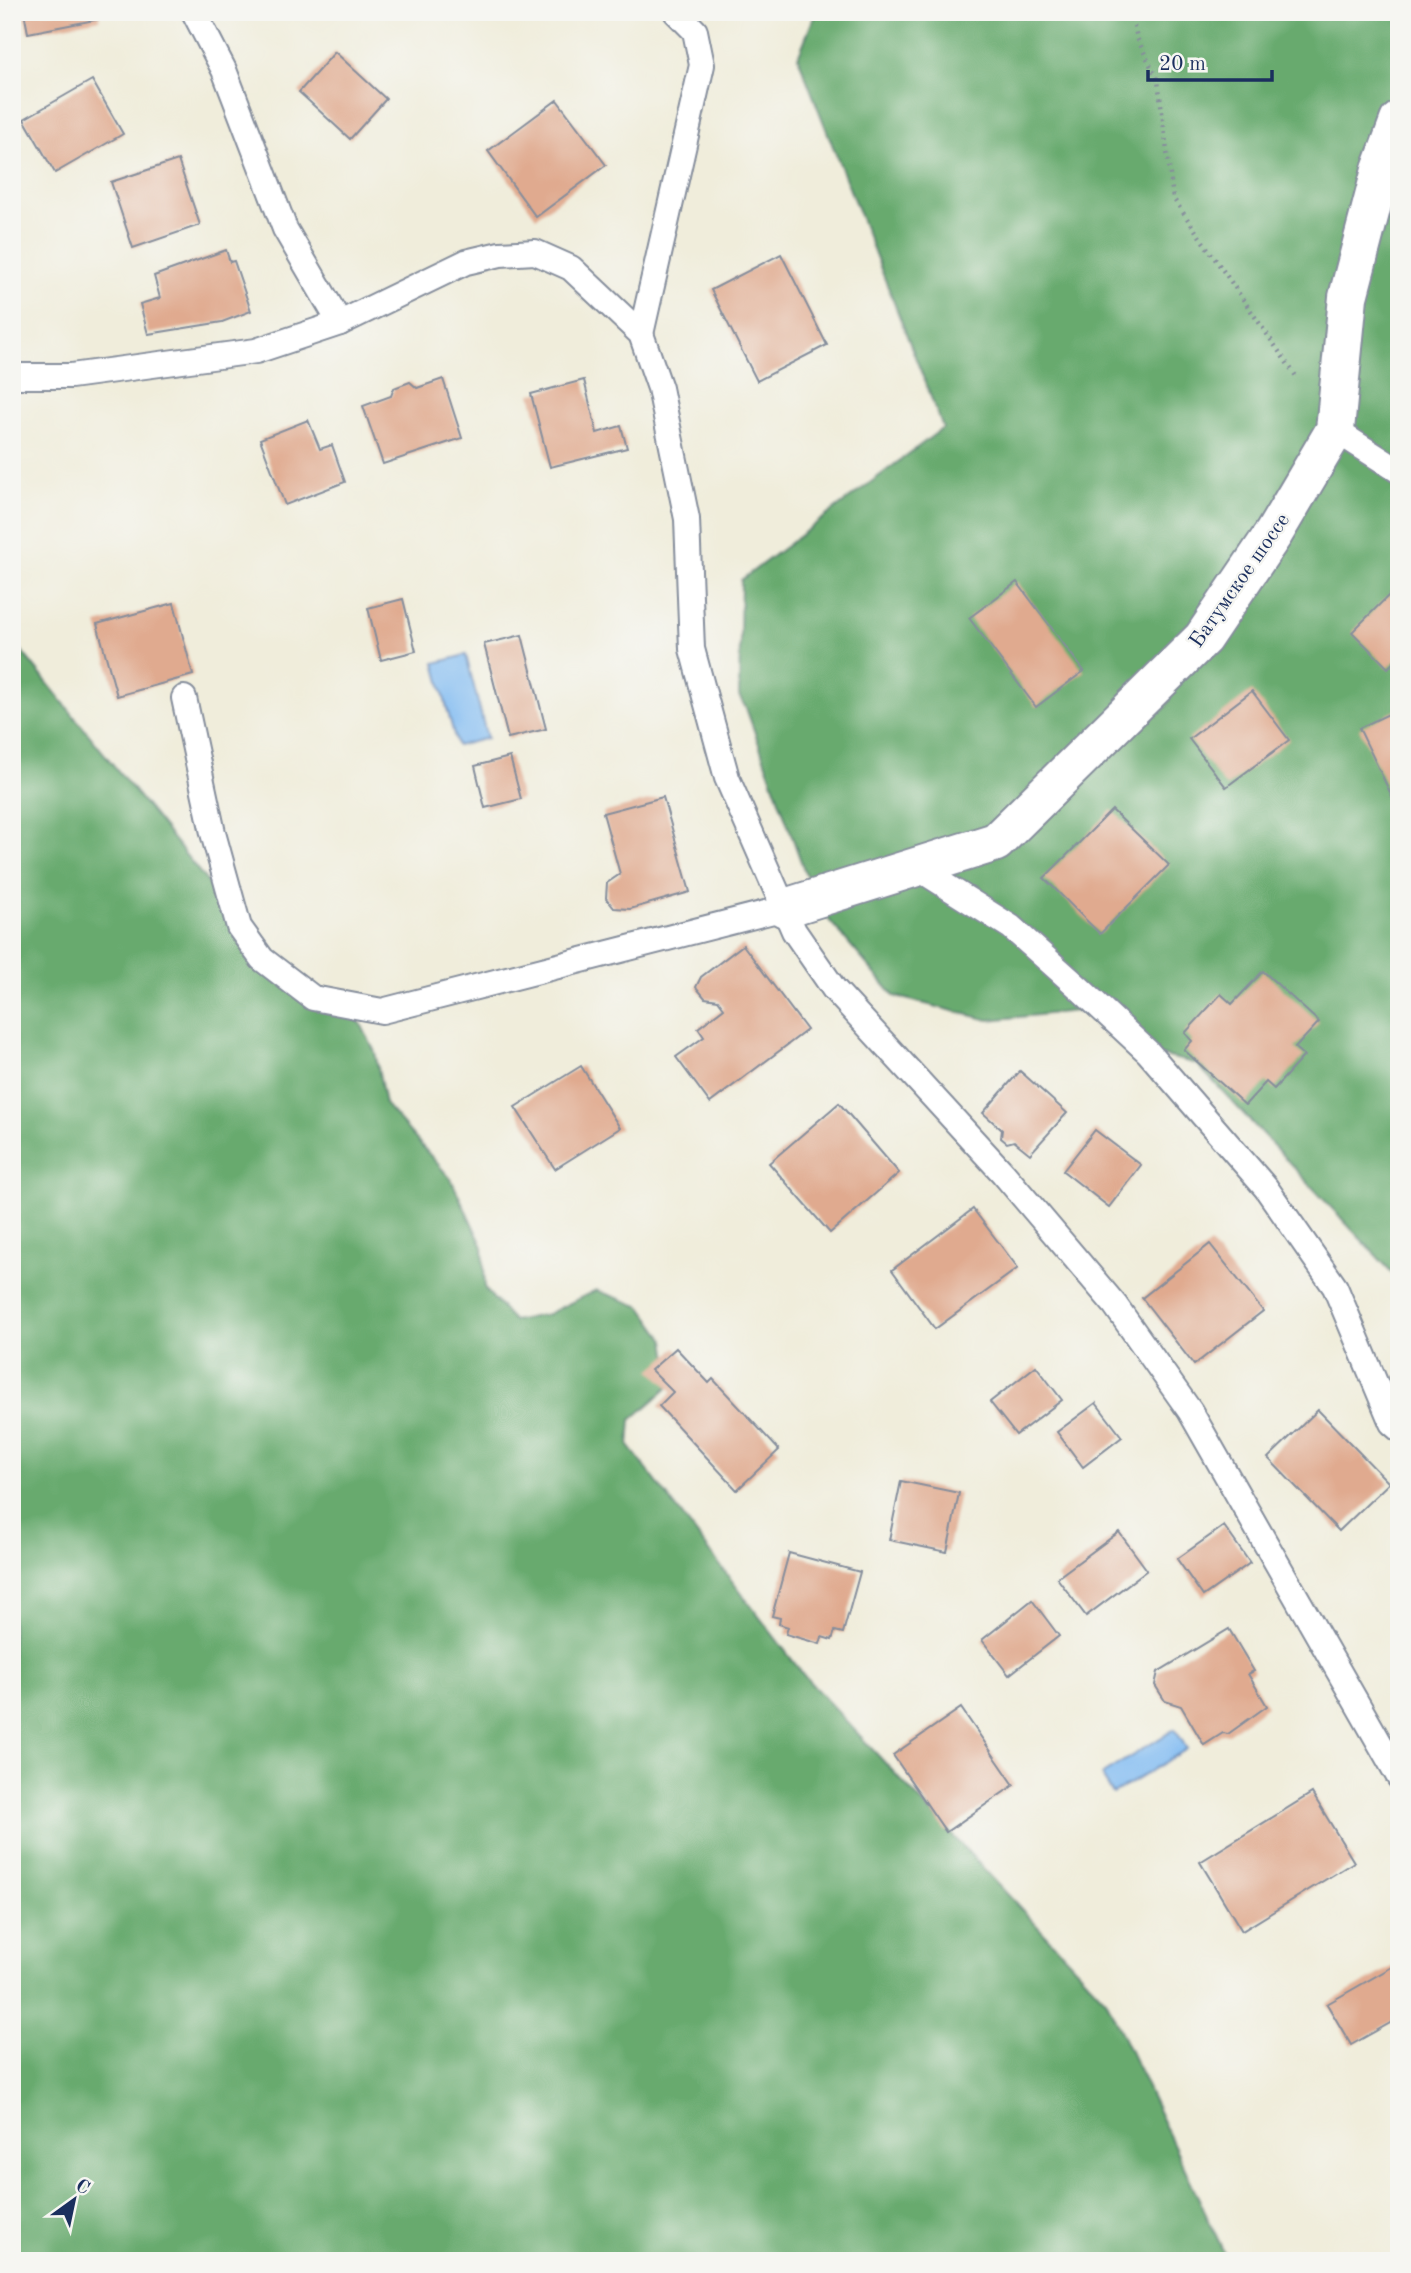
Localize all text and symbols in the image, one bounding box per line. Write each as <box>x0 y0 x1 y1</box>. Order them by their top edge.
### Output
scale bar <box>1148 38 1273 82</box>
text: 20 m <box>1159 54 1206 75</box>
street label: Батумское шоссе <box>1186 510 1294 652</box>
north arrow <box>38 2164 108 2234</box>
text: С <box>71 2176 92 2199</box>

